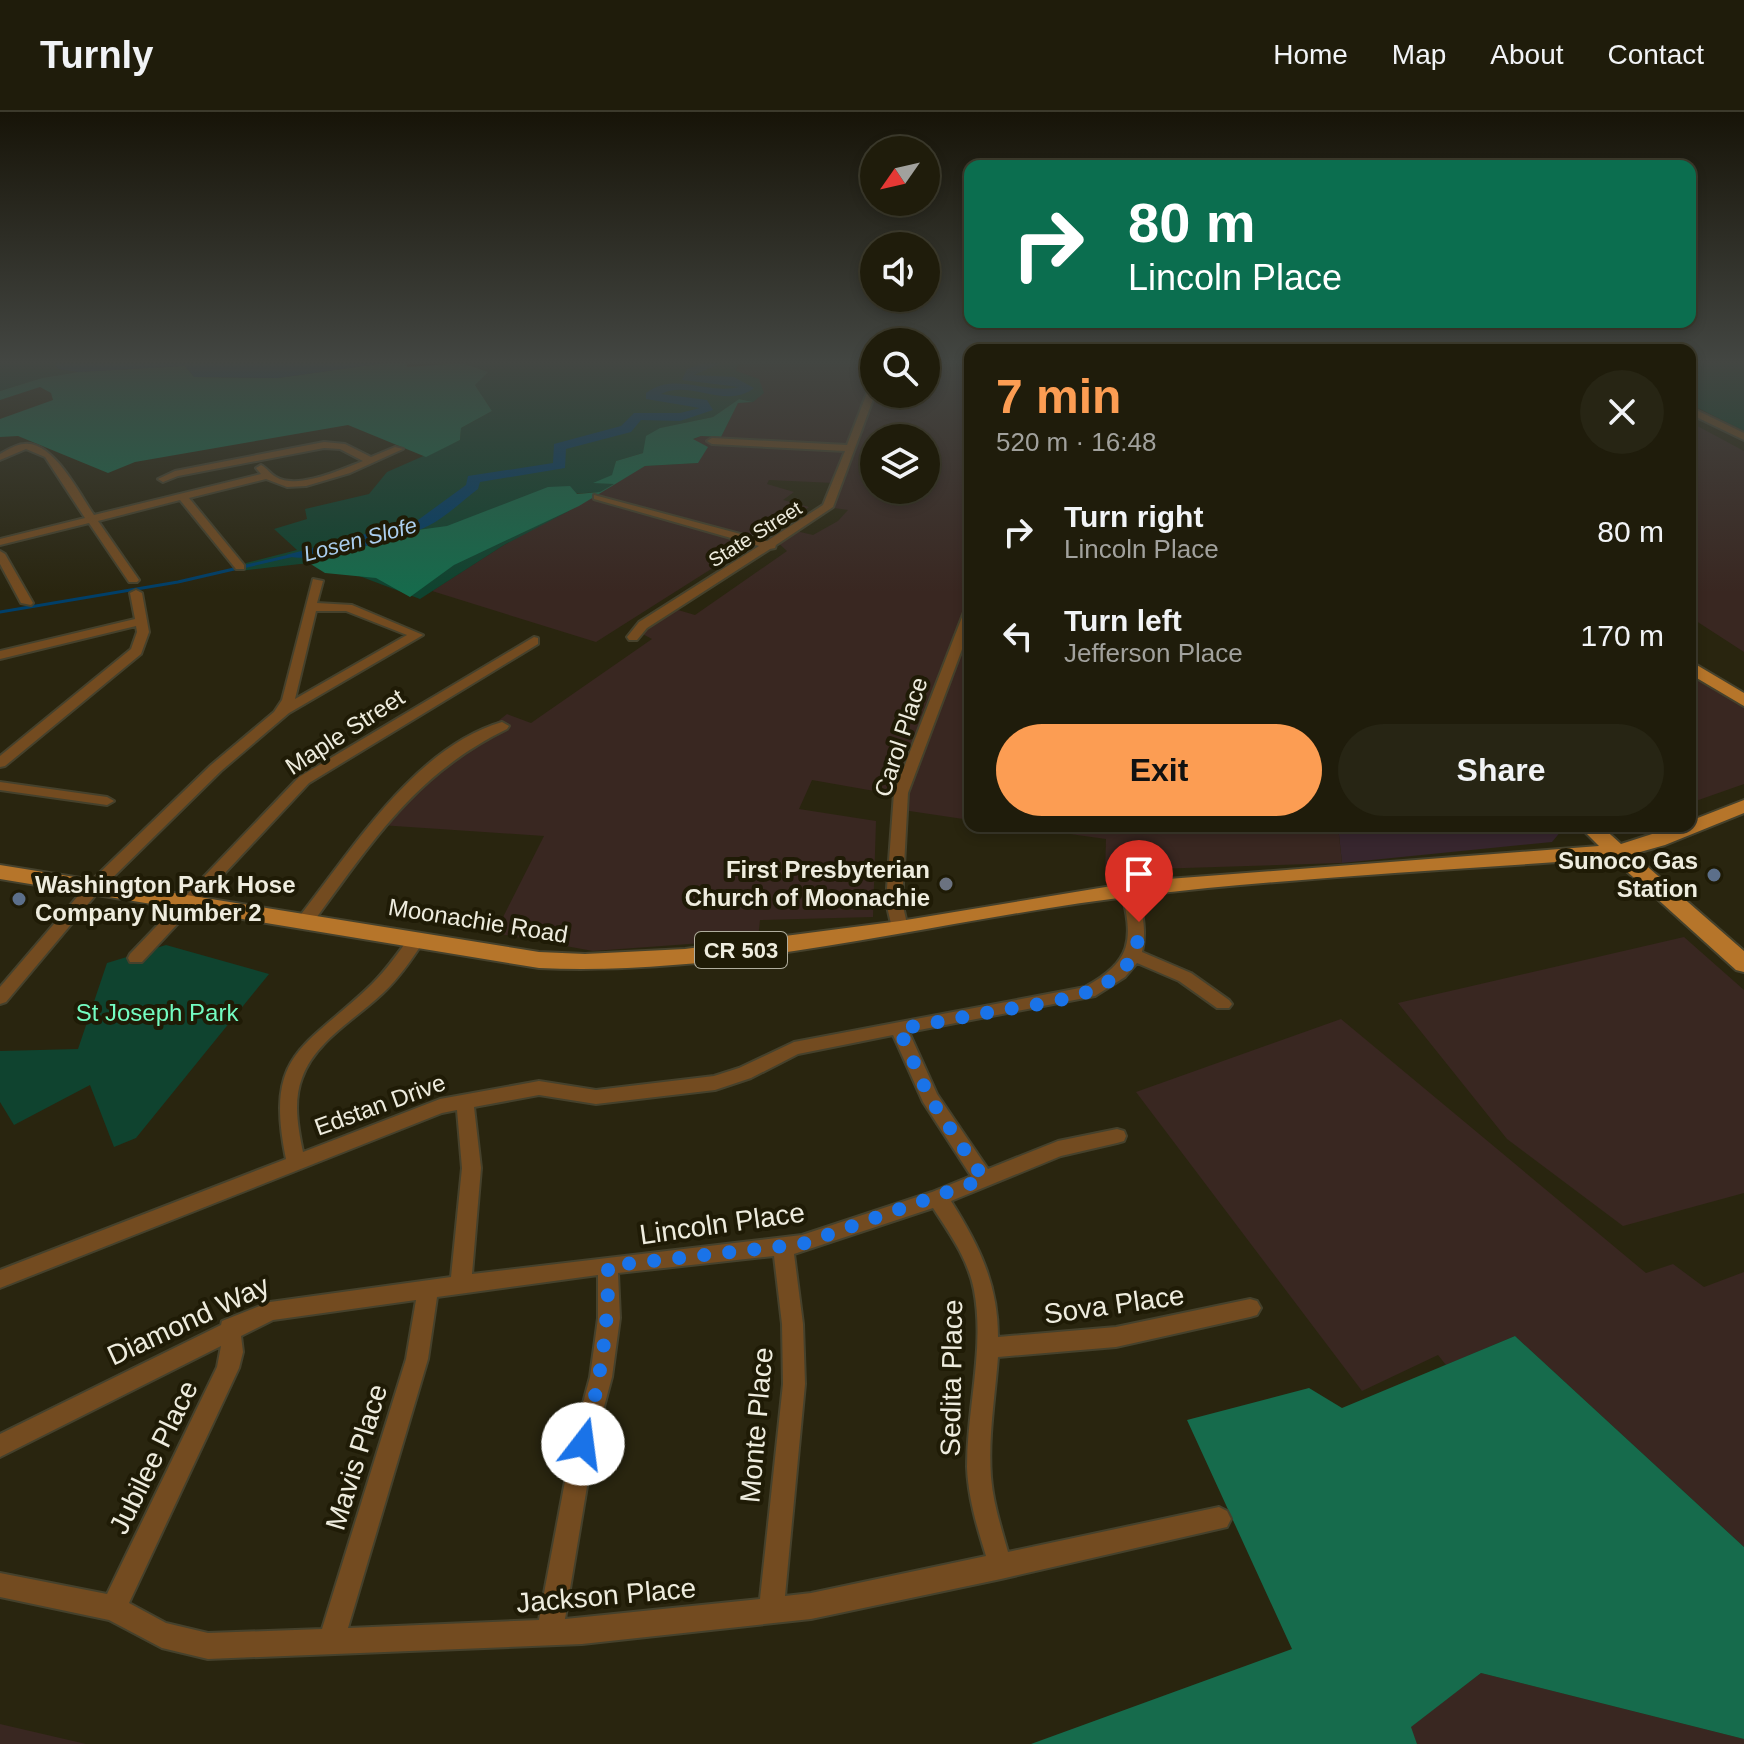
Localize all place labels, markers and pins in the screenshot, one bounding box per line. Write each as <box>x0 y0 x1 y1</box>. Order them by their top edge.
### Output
pin <box>1105 840 1173 922</box>
place label: Sunoco Gas Station <box>1558 847 1698 902</box>
place label: First Presbyterian Church of Moonachie <box>685 856 930 911</box>
marker: Sunoco Gas Station <box>1705 866 1723 884</box>
place label: Washington Park Hose Company Number 2 <box>35 871 295 926</box>
marker: First Presbyterian Church of Moonachie <box>937 875 955 893</box>
marker: Washington Park Hose Company Number 2 <box>10 890 28 908</box>

